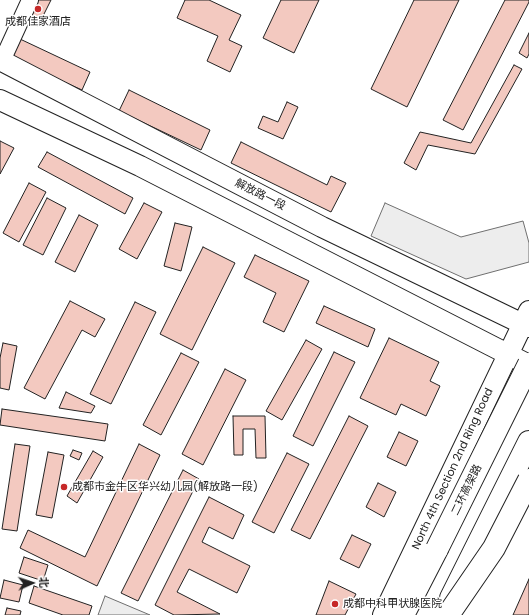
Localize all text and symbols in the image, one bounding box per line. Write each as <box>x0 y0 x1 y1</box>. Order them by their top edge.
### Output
marker: 成都佳家酒店 <box>33 4 43 14</box>
place label: 成都佳家酒店 <box>5 15 71 29</box>
street label: 解放路一段 <box>233 177 287 213</box>
street label: North 4th Section 2nd Ring Road <box>410 386 496 552</box>
street label: 二环高架路 <box>449 462 485 518</box>
place label: 成都市金牛区华兴幼儿园(解放路一段) <box>72 480 258 494</box>
marker: 成都市金牛区华兴幼儿园(解放路一段) <box>59 482 69 492</box>
north arrow <box>12 563 52 603</box>
text: 北 <box>36 576 52 588</box>
place label: 成都中科甲状腺医院 <box>343 597 442 611</box>
marker: 成都中科甲状腺医院 <box>330 599 340 609</box>

